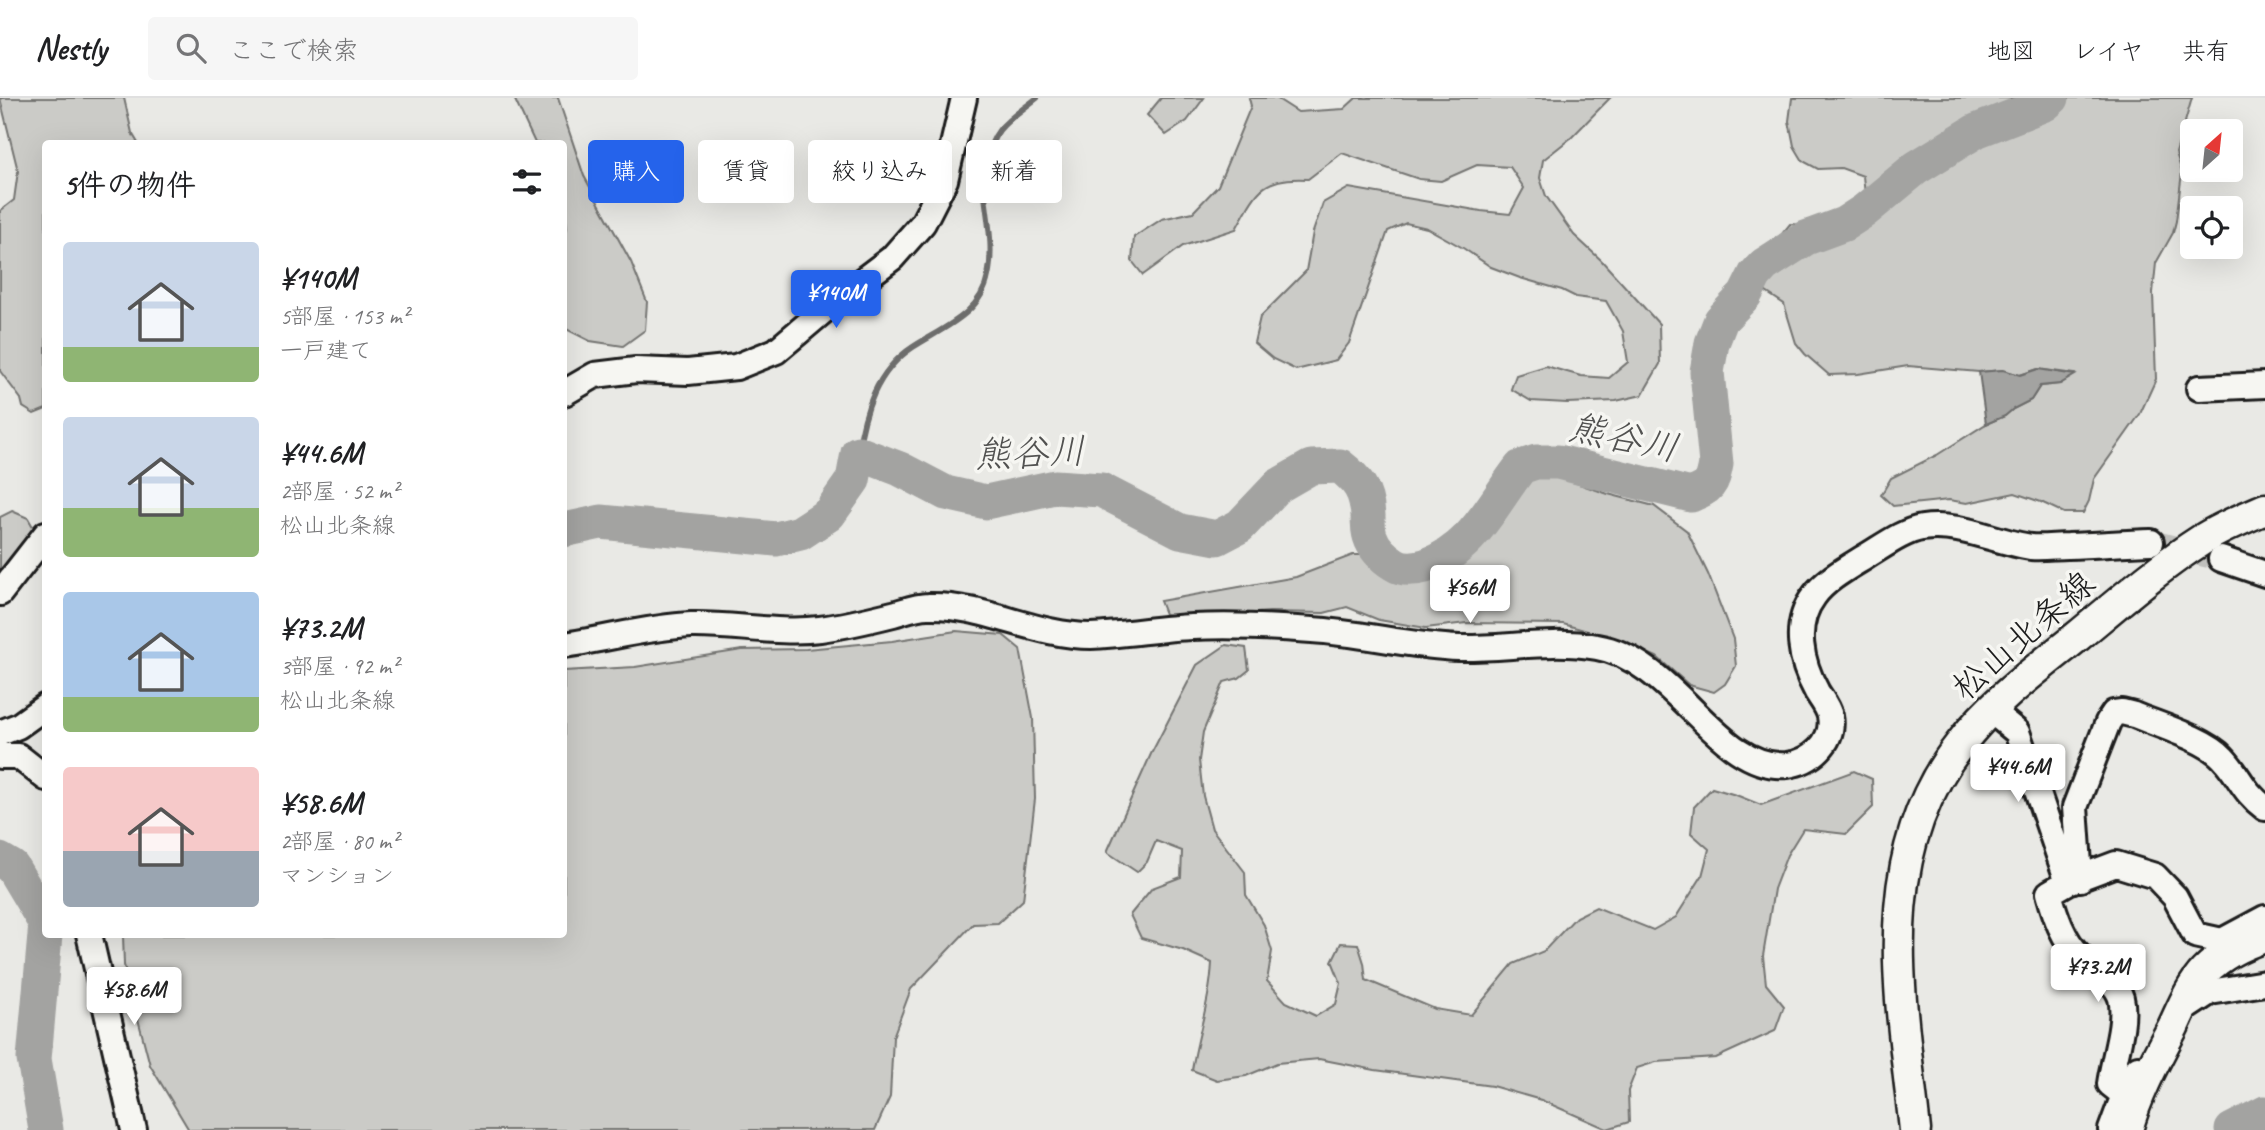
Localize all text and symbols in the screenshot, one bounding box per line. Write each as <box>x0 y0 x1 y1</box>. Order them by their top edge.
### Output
search box <box>148 17 638 80</box>
text: Nestly <box>35 27 106 69</box>
icon: search <box>172 29 210 67</box>
text: ここで検索 <box>228 34 358 67</box>
text: 地図 <box>1987 36 2035 66</box>
text: レイヤ <box>2073 36 2144 66</box>
text: 共有 <box>2182 36 2230 66</box>
north arrow <box>2180 119 2244 182</box>
map controls <box>2180 119 2243 259</box>
chip: 購入 <box>588 140 684 203</box>
chip: 賃貸 <box>698 140 794 203</box>
chip: 絞り込み <box>808 140 952 203</box>
chip: 新着 <box>966 140 1062 203</box>
icon: filters <box>508 163 546 201</box>
text: 5件の物件 <box>63 166 196 204</box>
button: locate <box>2180 196 2243 259</box>
text: ¥140M <box>280 259 356 297</box>
icon: home <box>119 270 203 354</box>
pin: ¥140M <box>787 271 885 330</box>
text: ¥140M <box>807 278 865 307</box>
text: 5部屋 · 153 m² <box>280 302 409 331</box>
text: 一戸建て <box>280 336 372 365</box>
water label: 熊谷川 <box>1565 403 1683 472</box>
water label: 熊谷川 <box>974 427 1086 478</box>
text: ¥44.6M <box>280 434 362 472</box>
icon: home <box>119 445 203 529</box>
text: 2部屋 · 52 m² <box>280 477 398 506</box>
text: 松山北条線 <box>280 511 395 540</box>
street label: 松山北条線 <box>1943 561 2104 710</box>
pin: ¥56M <box>1429 566 1511 625</box>
text: ¥56M <box>1446 573 1494 602</box>
text: ¥73.2M <box>280 609 362 647</box>
icon: home <box>119 620 203 704</box>
text: 3部屋 · 92 m² <box>280 652 398 681</box>
text: 松山北条線 <box>280 686 395 715</box>
pin: ¥44.6M <box>1961 744 2075 804</box>
text: ¥44.6M <box>1986 752 2050 781</box>
text: ¥58.6M <box>280 784 362 822</box>
icon: home <box>119 795 203 879</box>
text: 2部屋 · 80 m² <box>280 827 398 856</box>
text: マンション <box>280 861 394 890</box>
pin: ¥73.2M <box>2041 944 2155 1004</box>
text: ¥73.2M <box>2067 952 2129 981</box>
pin: ¥58.6M <box>77 968 191 1027</box>
text: ¥58.6M <box>103 975 165 1004</box>

